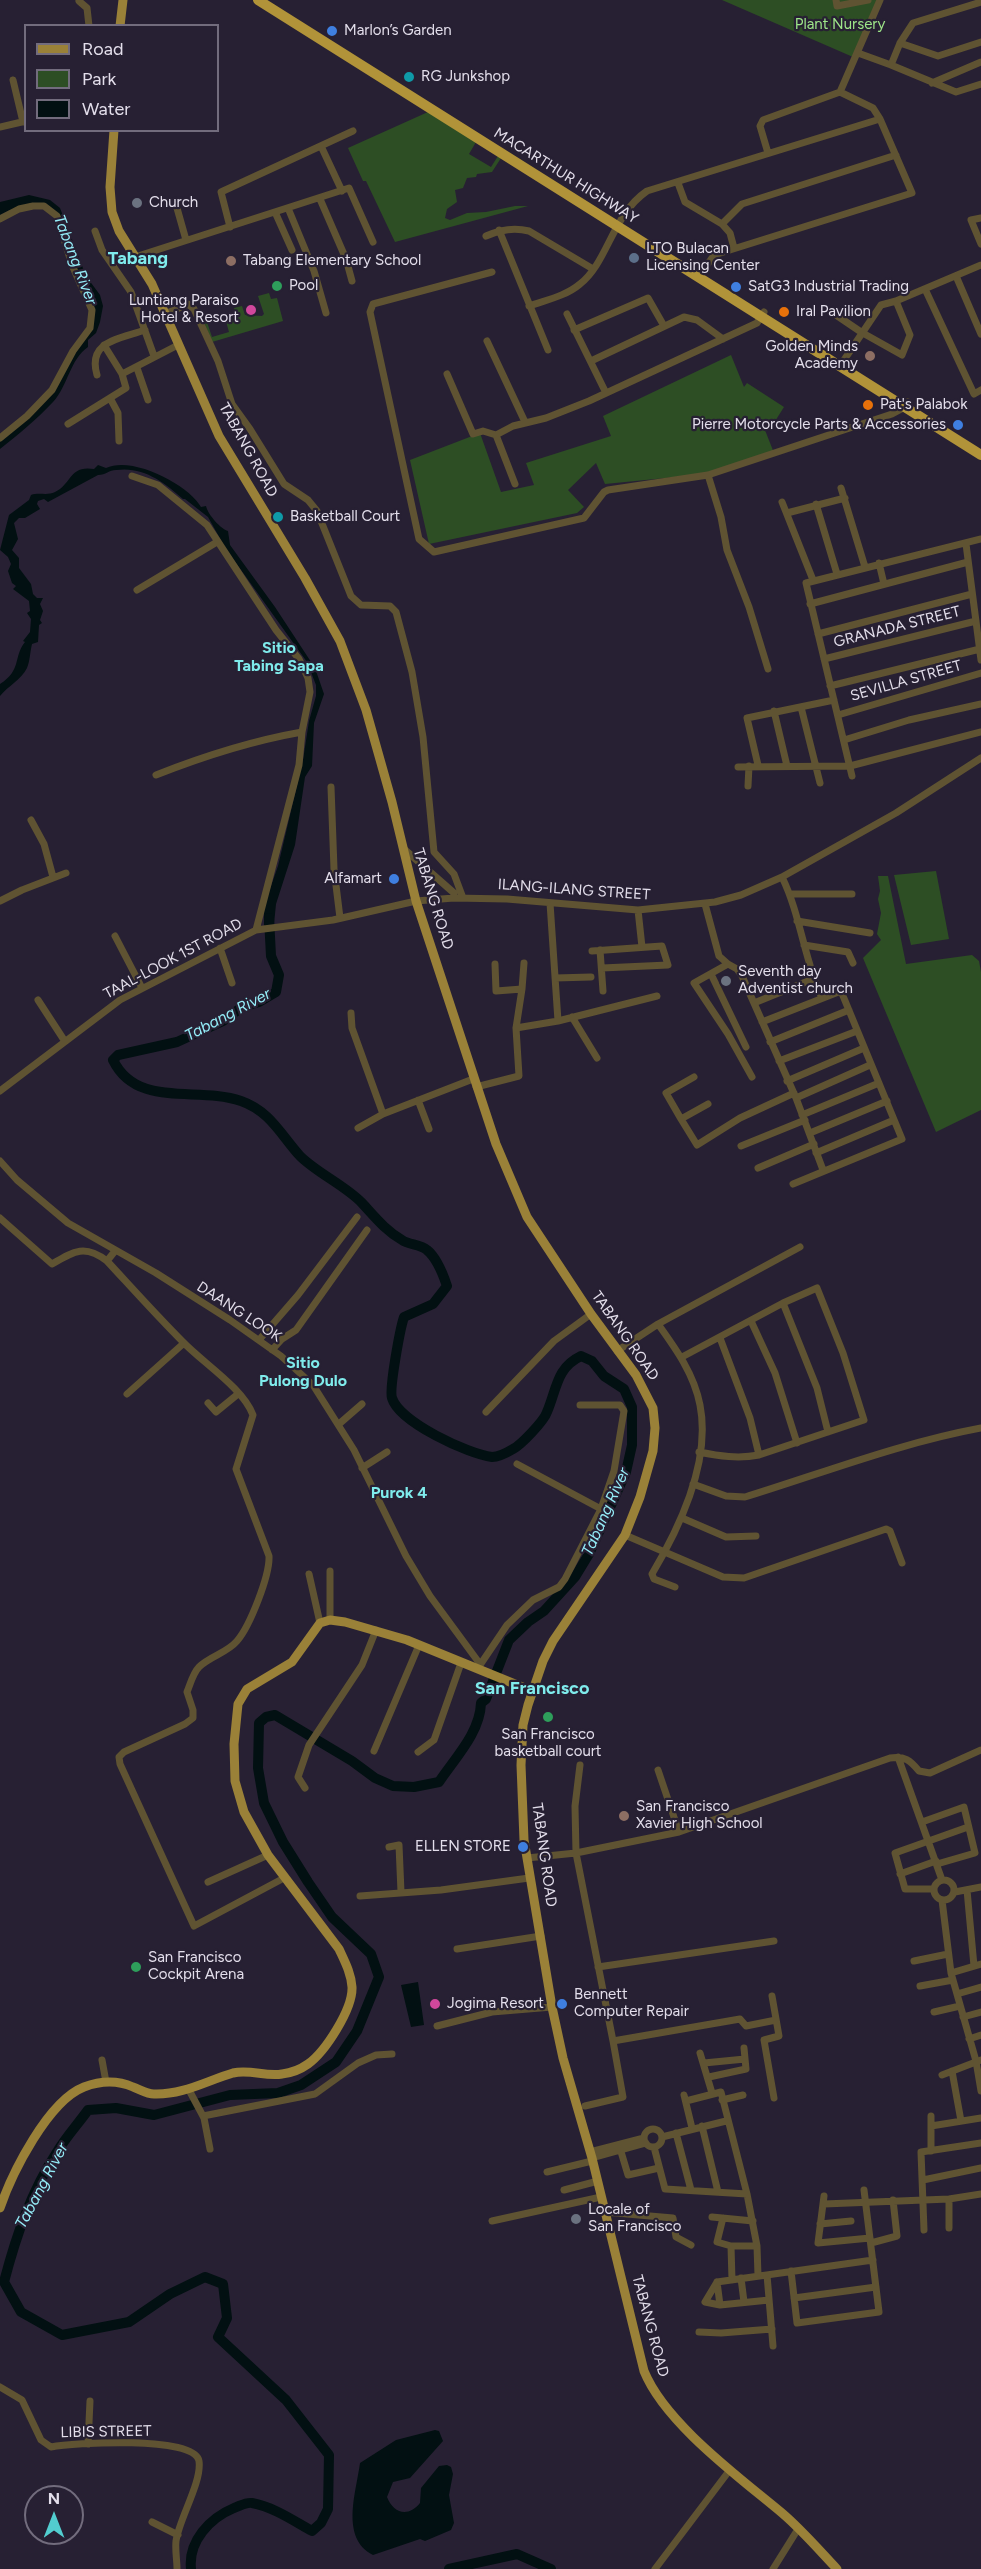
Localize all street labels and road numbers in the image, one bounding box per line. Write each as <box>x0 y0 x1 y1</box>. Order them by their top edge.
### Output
street label: MACARTHUR HIGHWAY <box>490 124 642 228</box>
street label: TABANG ROAD <box>215 400 281 500</box>
street label: GRANADA STREET <box>832 603 962 651</box>
street label: SEVILLA STREET <box>848 657 964 705</box>
street label: TABANG ROAD <box>409 846 457 952</box>
street label: ILANG-ILANG STREET <box>497 876 651 904</box>
street label: TAAL-LOOK 1ST ROAD <box>101 915 245 1003</box>
street label: DAANG LOOK <box>193 1278 285 1346</box>
street label: TABANG ROAD <box>588 1288 662 1384</box>
street label: TABANG ROAD <box>528 1802 560 1908</box>
street label: TABANG ROAD <box>628 2273 672 2379</box>
street label: LIBIS STREET <box>60 2422 152 2442</box>

